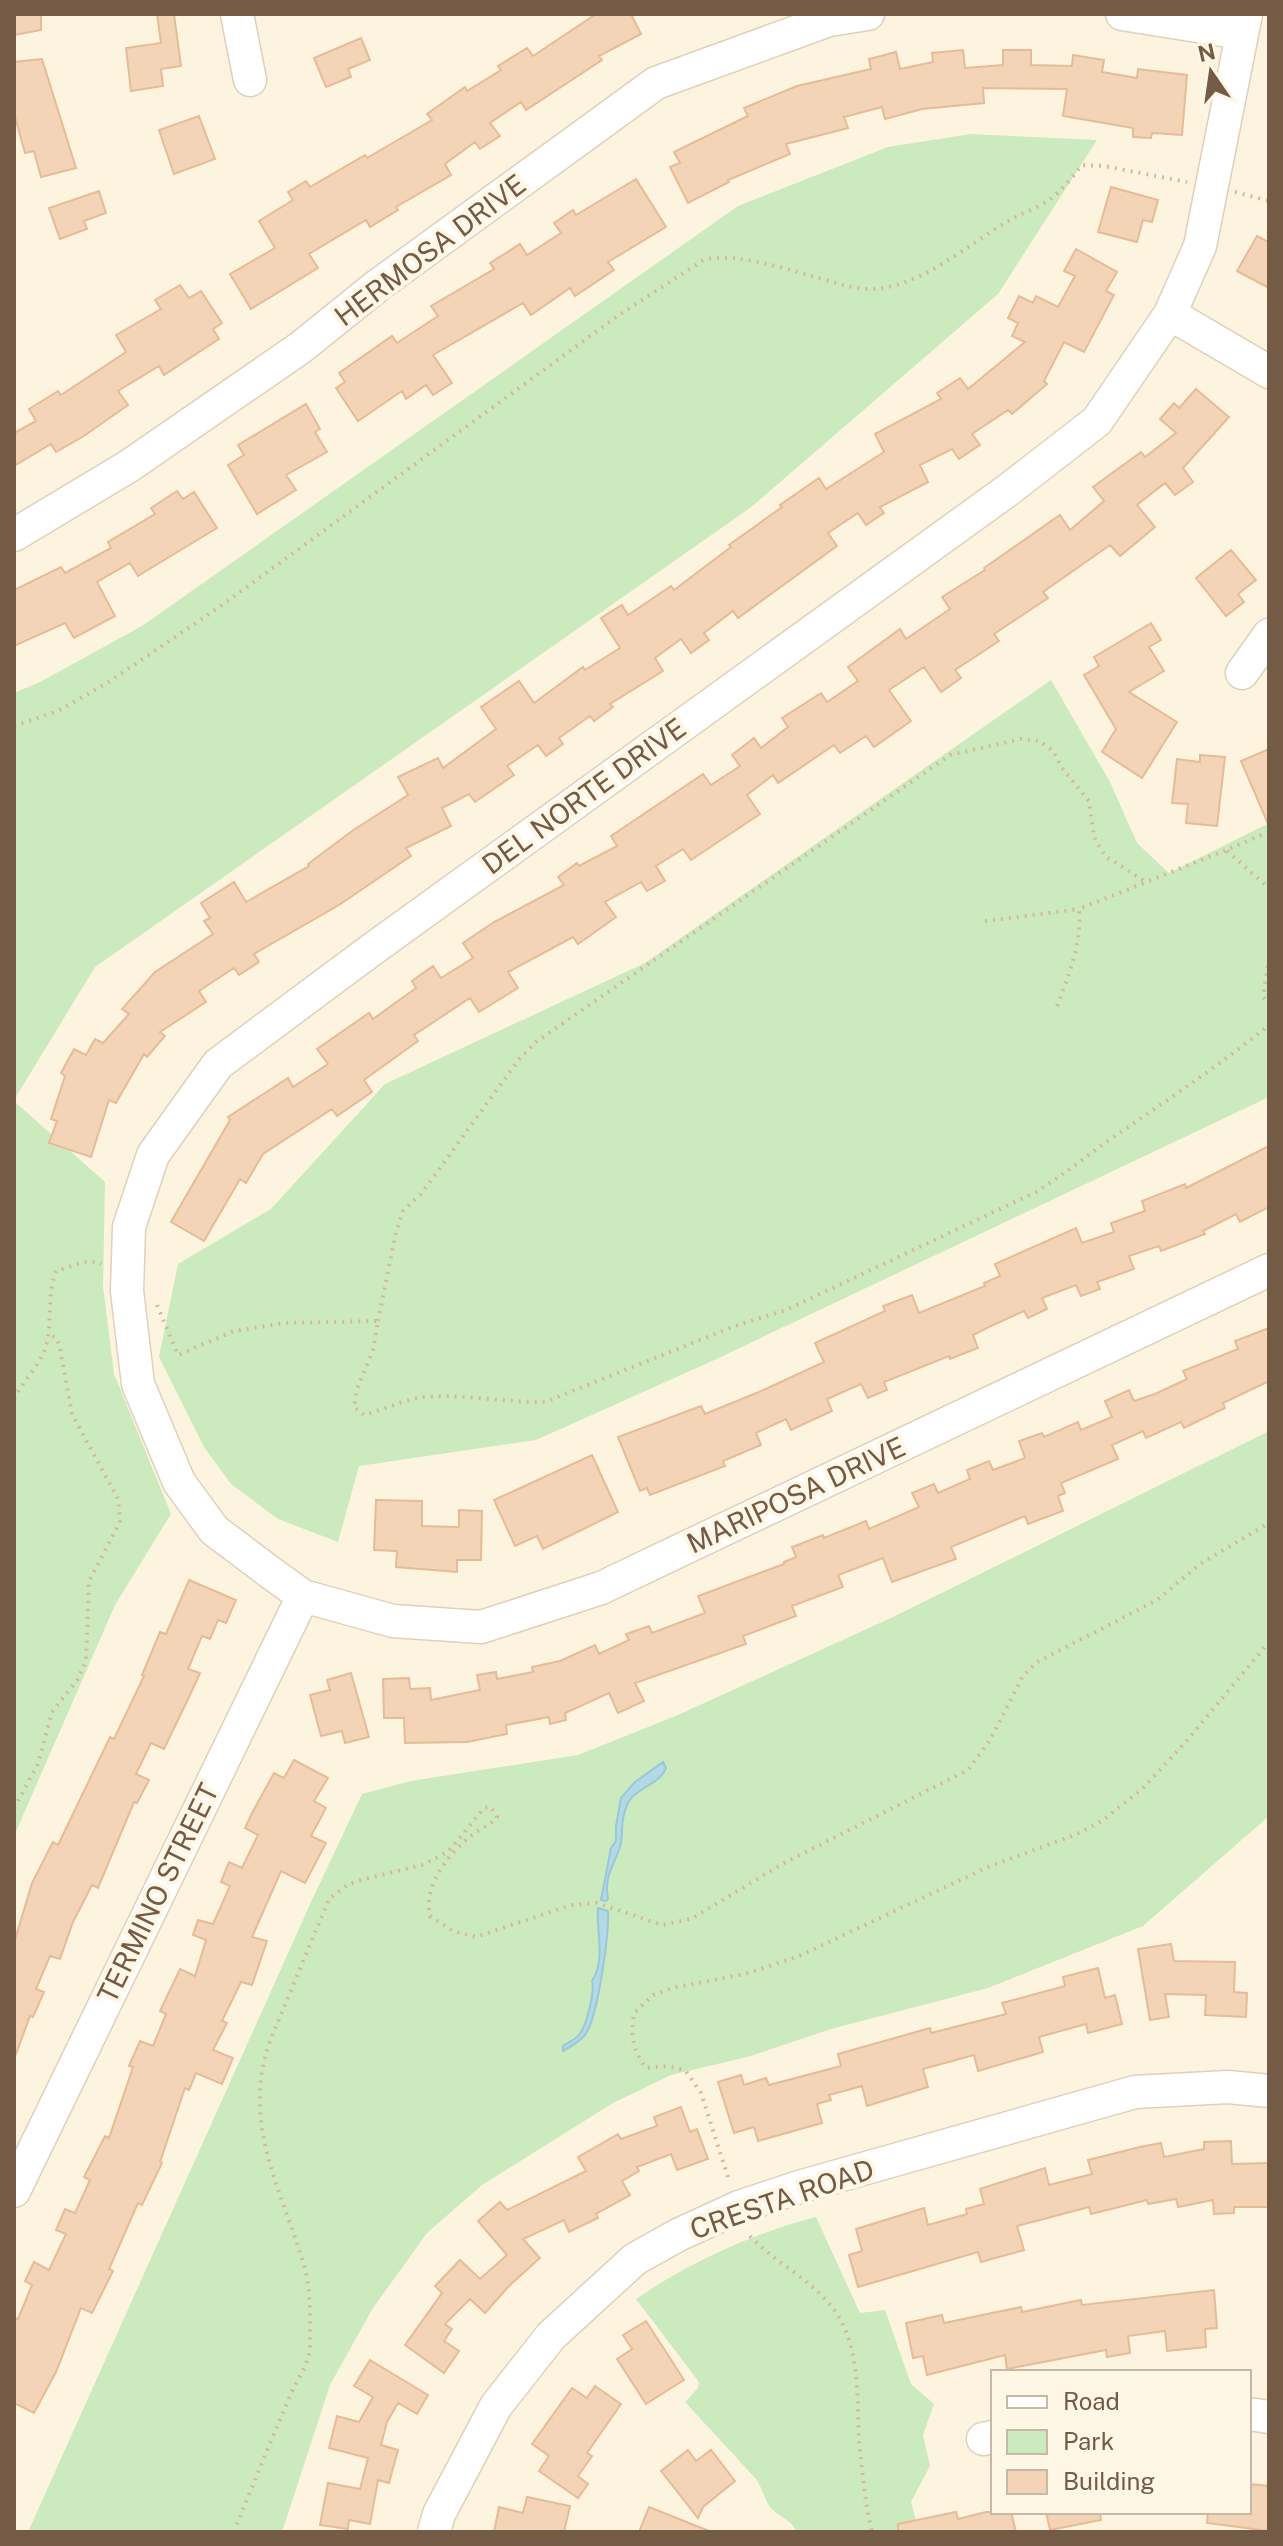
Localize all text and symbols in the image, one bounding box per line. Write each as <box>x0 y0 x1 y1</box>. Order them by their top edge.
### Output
north arrow <box>1171 32 1251 112</box>
text: N <box>1195 38 1218 67</box>
street label: HERMOSA DRIVE <box>328 167 532 332</box>
street label: DEL NORTE DRIVE <box>475 711 692 881</box>
street label: MARIPOSA DRIVE <box>681 1429 910 1560</box>
street label: TERMINO STREET <box>90 1778 225 2008</box>
street label: CRESTA ROAD <box>686 2152 878 2245</box>
legend <box>991 2370 1251 2514</box>
text: Road <box>1063 2387 1120 2415</box>
text: Park <box>1063 2427 1114 2455</box>
text: Building <box>1063 2467 1155 2495</box>

